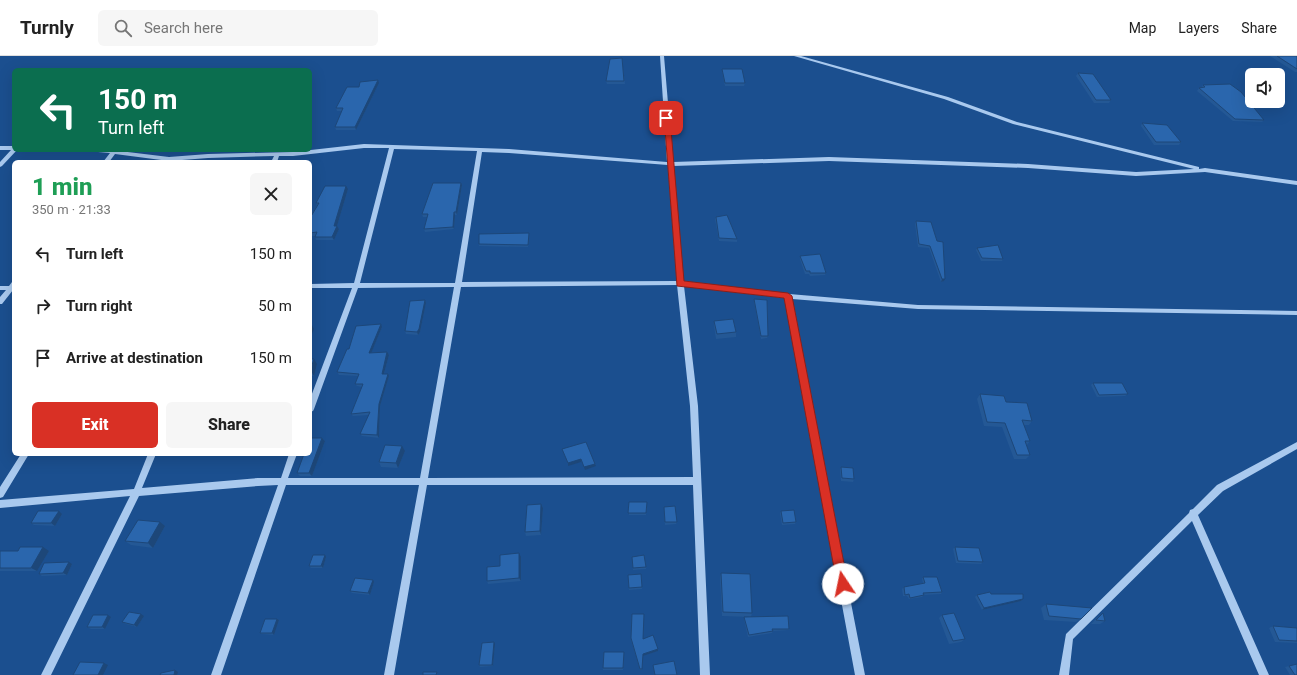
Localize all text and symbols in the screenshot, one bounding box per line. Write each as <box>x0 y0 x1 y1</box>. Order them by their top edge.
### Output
search box <box>98 10 378 46</box>
text: Turnly <box>20 16 74 39</box>
icon: search <box>112 17 134 39</box>
text: Search here <box>144 19 223 37</box>
text: Map <box>1129 20 1156 36</box>
text: Layers <box>1178 20 1219 36</box>
text: Share <box>1241 20 1277 36</box>
map controls <box>1245 68 1285 108</box>
button: sound <box>1245 68 1285 108</box>
text: 150 m <box>98 83 177 116</box>
icon: left <box>32 84 84 136</box>
pin <box>649 101 683 135</box>
icon: arrive <box>655 107 677 129</box>
text: Turn left <box>98 117 164 138</box>
text: 1 min <box>32 173 93 201</box>
button: close <box>250 173 292 215</box>
text: 350 m · 21:33 <box>32 202 111 217</box>
icon: left <box>32 243 54 265</box>
text: Turn left <box>66 245 123 263</box>
text: 150 m <box>250 245 292 263</box>
icon: right <box>32 295 54 317</box>
text: Turn right <box>66 297 132 315</box>
text: 50 m <box>258 297 292 315</box>
icon: arrive <box>32 347 54 369</box>
text: Arrive at destination <box>66 349 203 367</box>
text: 150 m <box>250 349 292 367</box>
button: Exit <box>32 402 158 448</box>
button: Share <box>166 402 292 448</box>
position arrow <box>822 563 864 605</box>

